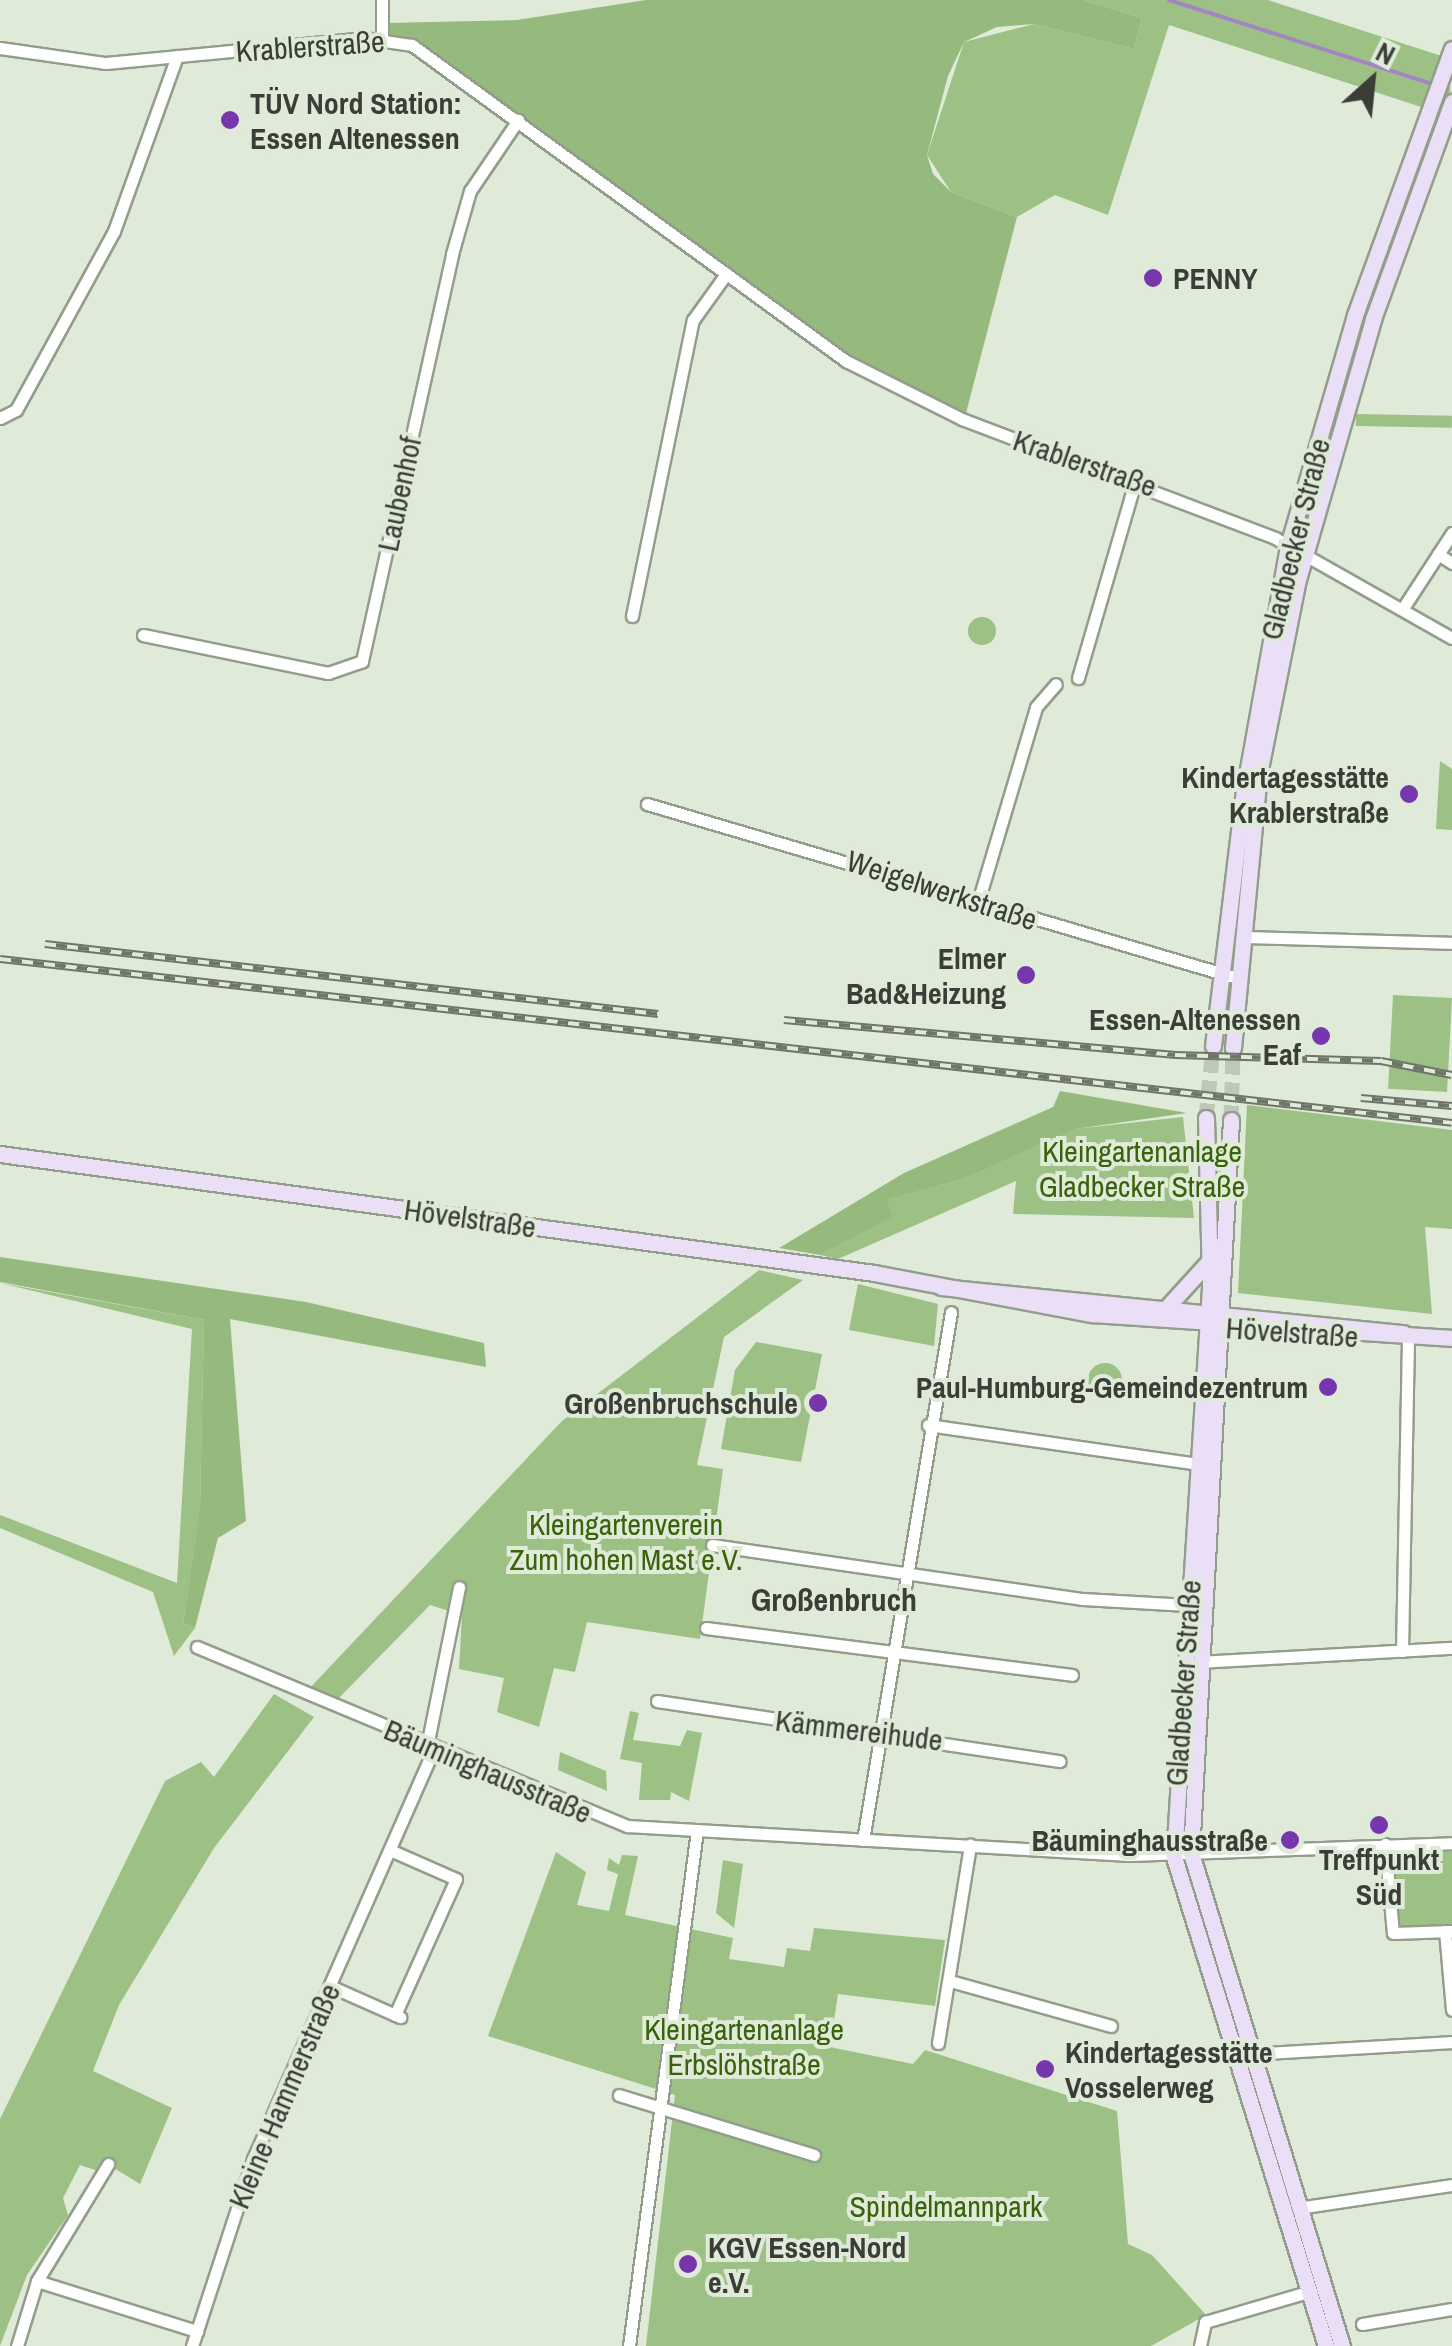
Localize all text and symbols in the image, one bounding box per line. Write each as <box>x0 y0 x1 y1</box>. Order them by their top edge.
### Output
street label: Krablerstraße <box>234 23 386 69</box>
north arrow <box>1322 30 1422 130</box>
text: N <box>1370 33 1402 74</box>
place label: TÜV Nord Station: Essen Altenessen <box>250 85 462 156</box>
marker: TÜV Nord Station: Essen Altenessen <box>219 109 241 131</box>
place label: PENNY <box>1173 260 1258 296</box>
marker: PENNY <box>1142 267 1164 289</box>
street label: Krablerstraße <box>1009 422 1161 504</box>
street label: Laubenhof <box>369 433 429 555</box>
street label: Gladbecker Straße <box>1253 434 1337 644</box>
place label: Kindertagesstätte Krablerstraße <box>1181 759 1389 830</box>
marker: Kindertagesstätte Krablerstraße <box>1398 783 1420 805</box>
street label: Weigelwerkstraße <box>842 842 1042 938</box>
place label: Elmer Bad&Heizung <box>846 940 1006 1010</box>
marker: Elmer Bad&Heizung <box>1015 964 1037 986</box>
place label: Essen-Altenessen Eaf <box>1089 1001 1301 1072</box>
marker: Essen-Altenessen Eaf <box>1310 1025 1332 1047</box>
park label: Kleingartenanlage Gladbecker Straße <box>1039 1133 1245 1204</box>
street label: Hövelstraße <box>402 1191 538 1245</box>
street label: Hövelstraße <box>1225 1309 1359 1355</box>
place label: Paul-Humburg-Gemeindezentrum <box>916 1369 1308 1405</box>
marker: Paul-Humburg-Gemeindezentrum <box>1317 1376 1339 1398</box>
place label: Großenbruchschule <box>564 1385 798 1421</box>
marker: Großenbruchschule <box>807 1392 829 1414</box>
park label: Kleingartenverein Zum hohen Mast e.V. <box>510 1506 742 1576</box>
street label: Gladbecker Straße <box>1158 1579 1208 1787</box>
district label: Großenbruch <box>751 1581 917 1619</box>
street label: Kämmereihude <box>773 1702 945 1758</box>
street label: Bäuminghausstraße <box>379 1711 597 1831</box>
marker: Treffpunkt Süd <box>1368 1814 1390 1836</box>
place label: Bäuminghausstraße <box>1032 1822 1268 1858</box>
marker: Bäuminghausstraße <box>1277 1827 1303 1853</box>
place label: Treffpunkt Süd <box>1319 1841 1439 1912</box>
street label: Kleine Hammerstraße <box>220 1978 348 2214</box>
park label: Kleingartenanlage Erbslöhstraße <box>644 2011 844 2082</box>
place label: Kindertagesstätte Vosselerweg <box>1065 2034 1273 2104</box>
marker: Kindertagesstätte Vosselerweg <box>1034 2058 1056 2080</box>
park label: Spindelmannpark <box>850 2188 1042 2224</box>
place label: KGV Essen-Nord e.V. <box>708 2229 906 2300</box>
marker: KGV Essen-Nord e.V. <box>677 2253 699 2275</box>

